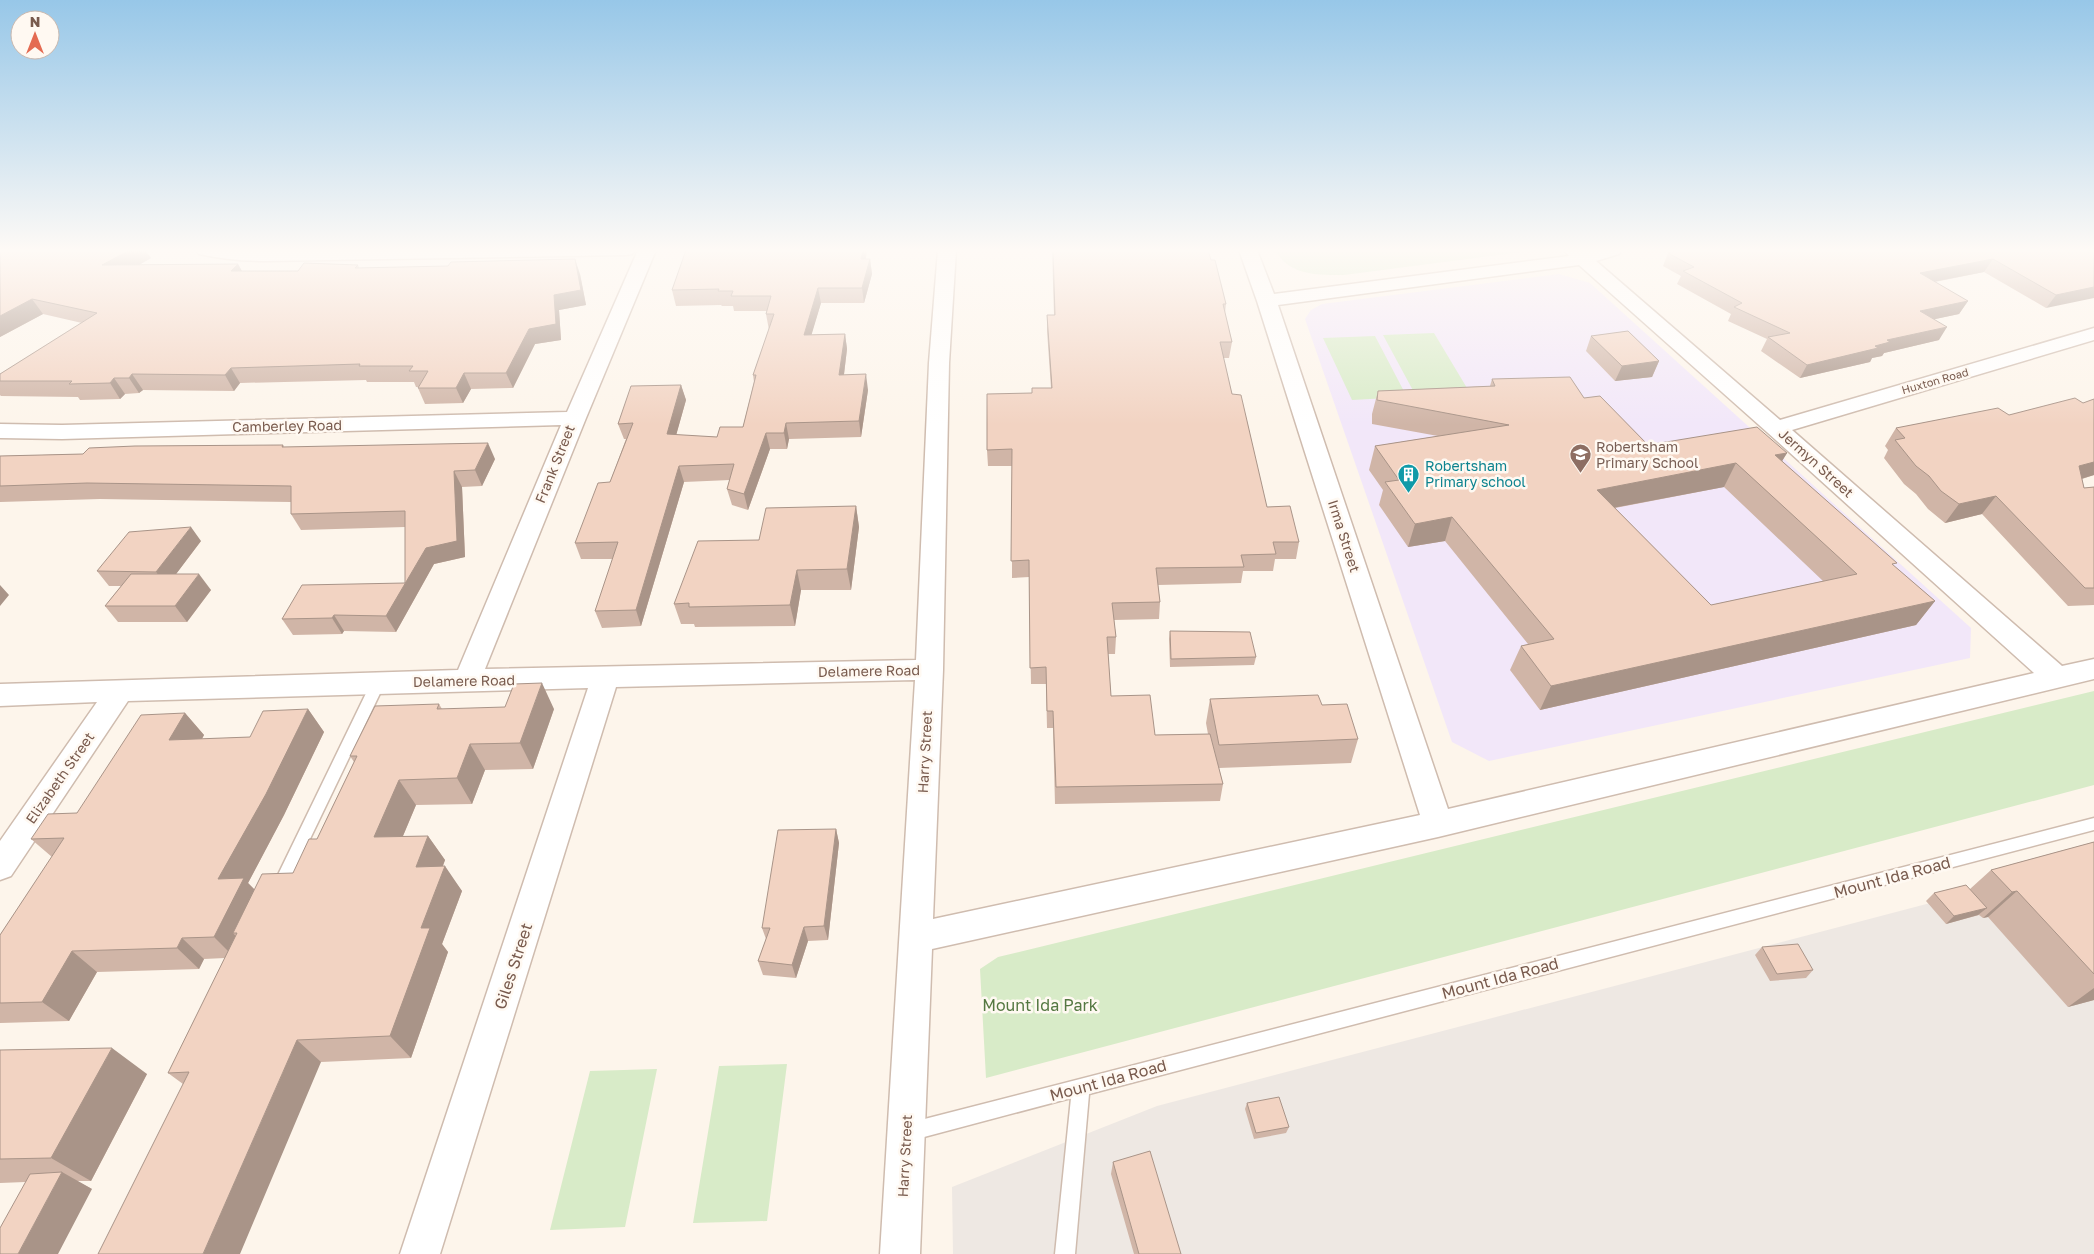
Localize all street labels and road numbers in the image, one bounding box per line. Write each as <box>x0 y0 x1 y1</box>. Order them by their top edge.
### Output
street label: Huxton Road <box>1900 365 1970 396</box>
street label: Camberley Road <box>232 416 342 435</box>
street label: Frank Street <box>531 422 578 505</box>
street label: Jermyn Street <box>1775 425 1857 501</box>
street label: Irma Street <box>1325 498 1364 574</box>
street label: Delamere Road <box>818 661 920 680</box>
street label: Delamere Road <box>413 671 515 690</box>
street label: Harry Street <box>914 710 935 794</box>
street label: Elizabeth Street <box>22 729 97 827</box>
street label: Mount Ida Road <box>1831 852 1953 902</box>
street label: Giles Street <box>490 920 536 1012</box>
street label: Mount Ida Road <box>1439 953 1561 1003</box>
street label: Mount Ida Road <box>1047 1055 1169 1105</box>
street label: Harry Street <box>894 1114 915 1198</box>

